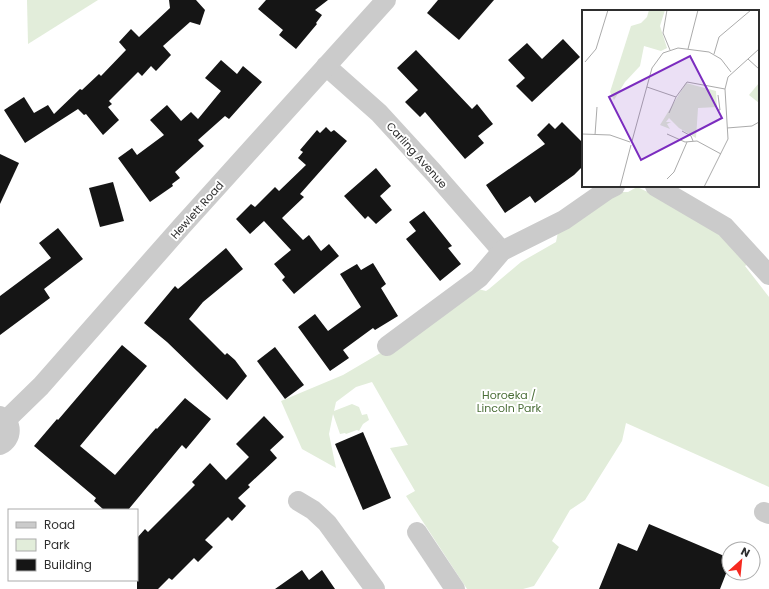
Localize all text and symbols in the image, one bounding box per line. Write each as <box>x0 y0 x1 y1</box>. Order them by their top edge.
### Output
inset map <box>582 10 759 187</box>
street label: Carling Avenue <box>383 118 451 192</box>
street label: Hewlett Road <box>167 178 227 242</box>
park label: Horoeka / Lincoln Park <box>477 387 542 416</box>
legend <box>8 509 138 581</box>
text: Road <box>44 516 75 533</box>
text: Park <box>44 536 71 553</box>
north arrow <box>721 541 761 581</box>
text: N <box>738 543 753 561</box>
text: Building <box>44 556 92 573</box>

